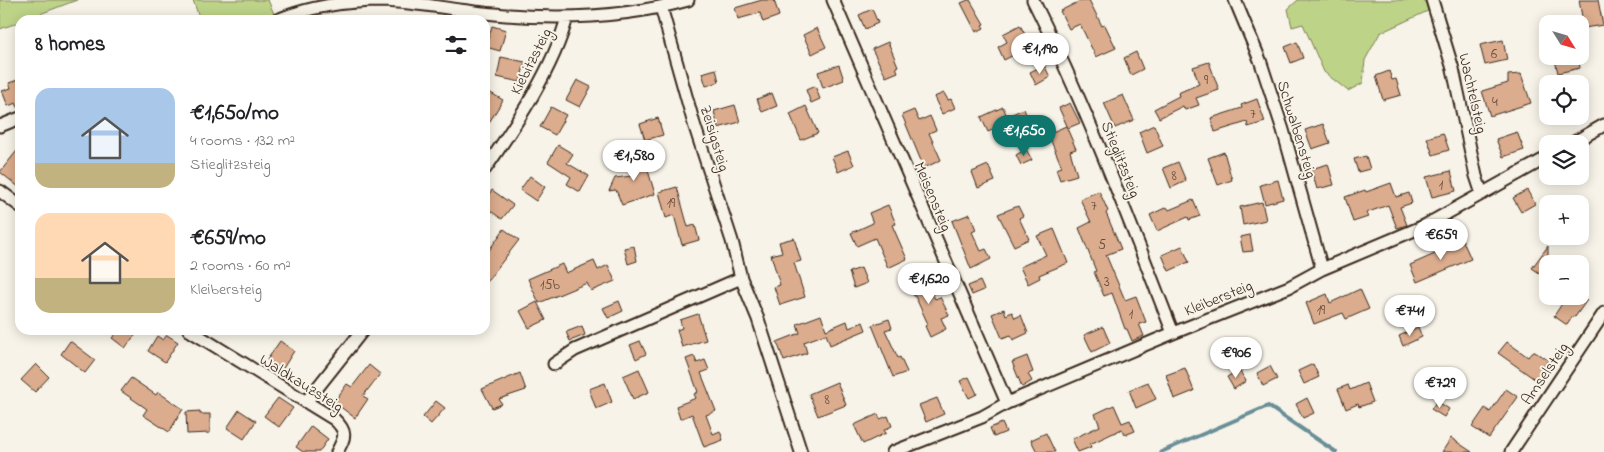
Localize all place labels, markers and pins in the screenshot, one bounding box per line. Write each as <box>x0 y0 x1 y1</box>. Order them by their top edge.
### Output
pin: €1,190 <box>999 32 1081 75</box>
pin: €1,650 <box>983 114 1065 157</box>
pin: €1,580 <box>593 140 675 182</box>
pin: €659 <box>1411 218 1471 261</box>
pin: €1,620 <box>888 262 970 305</box>
pin: €741 <box>1380 294 1440 337</box>
pin: €906 <box>1206 336 1266 379</box>
pin: €729 <box>1410 366 1470 409</box>

